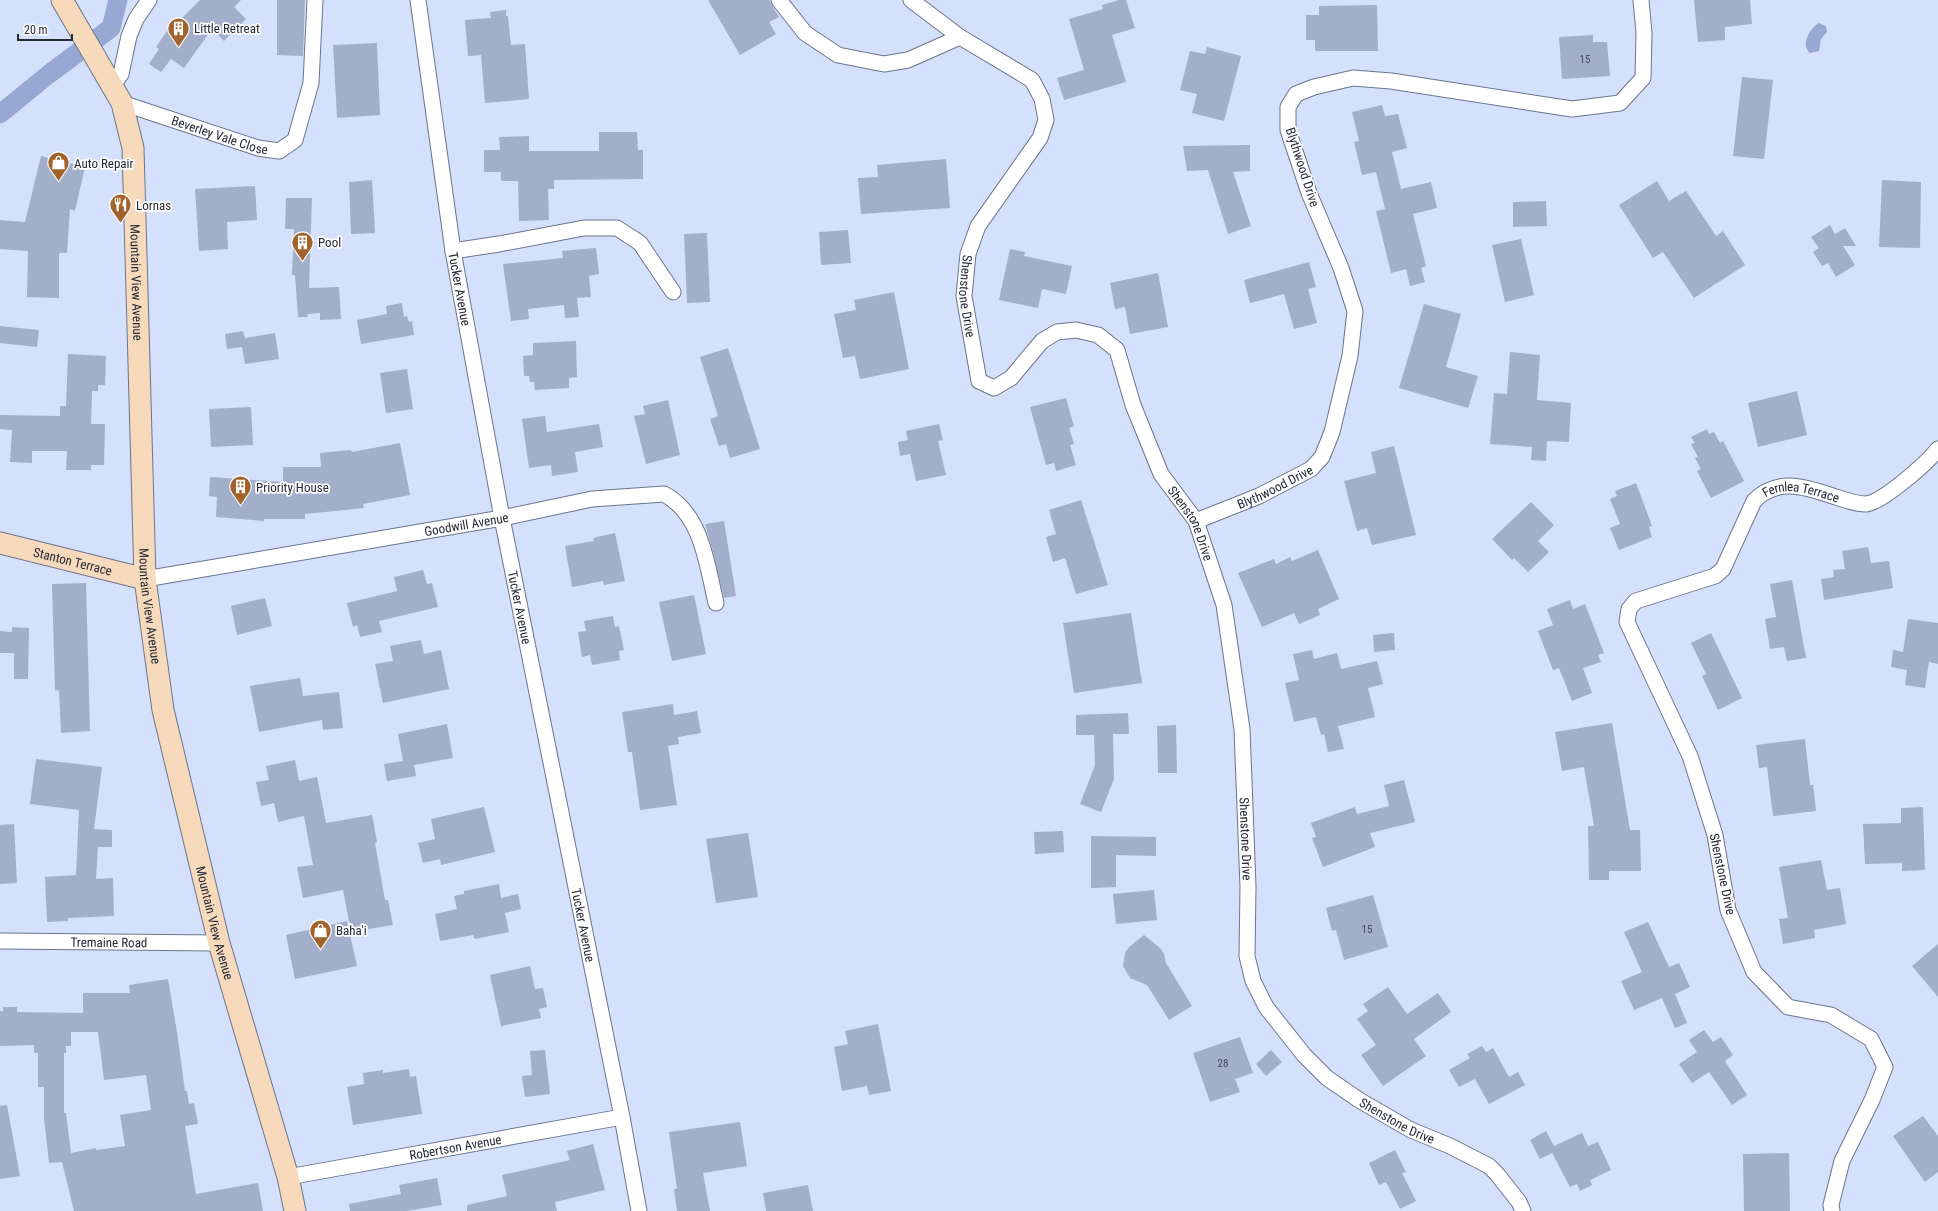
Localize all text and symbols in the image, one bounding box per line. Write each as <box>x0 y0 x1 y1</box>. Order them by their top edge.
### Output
building icon: Little Retreat <box>165 15 191 48</box>
scale bar <box>18 16 72 42</box>
place label: Little Retreat <box>194 21 260 36</box>
text: 20 m <box>24 23 48 37</box>
house number: 15 <box>1580 53 1590 66</box>
street label: Beverley Vale Close <box>170 113 269 157</box>
street label: Blythwood Drive <box>1283 126 1322 209</box>
shop icon: Auto Repair <box>45 150 71 183</box>
place label: Auto Repair <box>74 156 134 171</box>
restaurant icon: Lornas <box>107 192 133 225</box>
place label: Lornas <box>136 198 171 213</box>
street label: Mountain View Avenue <box>127 224 145 341</box>
building icon: Pool <box>289 229 315 262</box>
place label: Pool <box>318 235 341 250</box>
street label: Tucker Avenue <box>445 251 474 327</box>
street label: Shenstone Drive <box>956 254 978 339</box>
street label: Blythwood Drive <box>1235 462 1315 512</box>
building icon: Priority House <box>228 474 254 507</box>
street label: Fernlea Terrace <box>1760 479 1841 506</box>
place label: Priority House <box>256 480 329 495</box>
street label: Shenstone Drive <box>1165 483 1216 563</box>
street label: Goodwill Avenue <box>423 510 510 539</box>
street label: Stanton Terrace <box>32 545 114 579</box>
street label: Mountain View Avenue <box>136 548 164 665</box>
street label: Tucker Avenue <box>505 569 534 646</box>
street label: Shenstone Drive <box>1237 797 1255 881</box>
street label: Shenstone Drive <box>1707 832 1738 916</box>
street label: Mountain View Avenue <box>193 865 236 981</box>
street label: Tucker Avenue <box>568 887 598 963</box>
shop icon: Baha'i <box>308 917 334 950</box>
place label: Baha'i <box>336 923 367 938</box>
house number: 15 <box>1362 923 1372 936</box>
street label: Tremaine Road <box>71 935 147 950</box>
house number: 28 <box>1218 1057 1228 1070</box>
street label: Shenstone Drive <box>1357 1095 1437 1147</box>
street label: Robertson Avenue <box>408 1132 503 1163</box>

